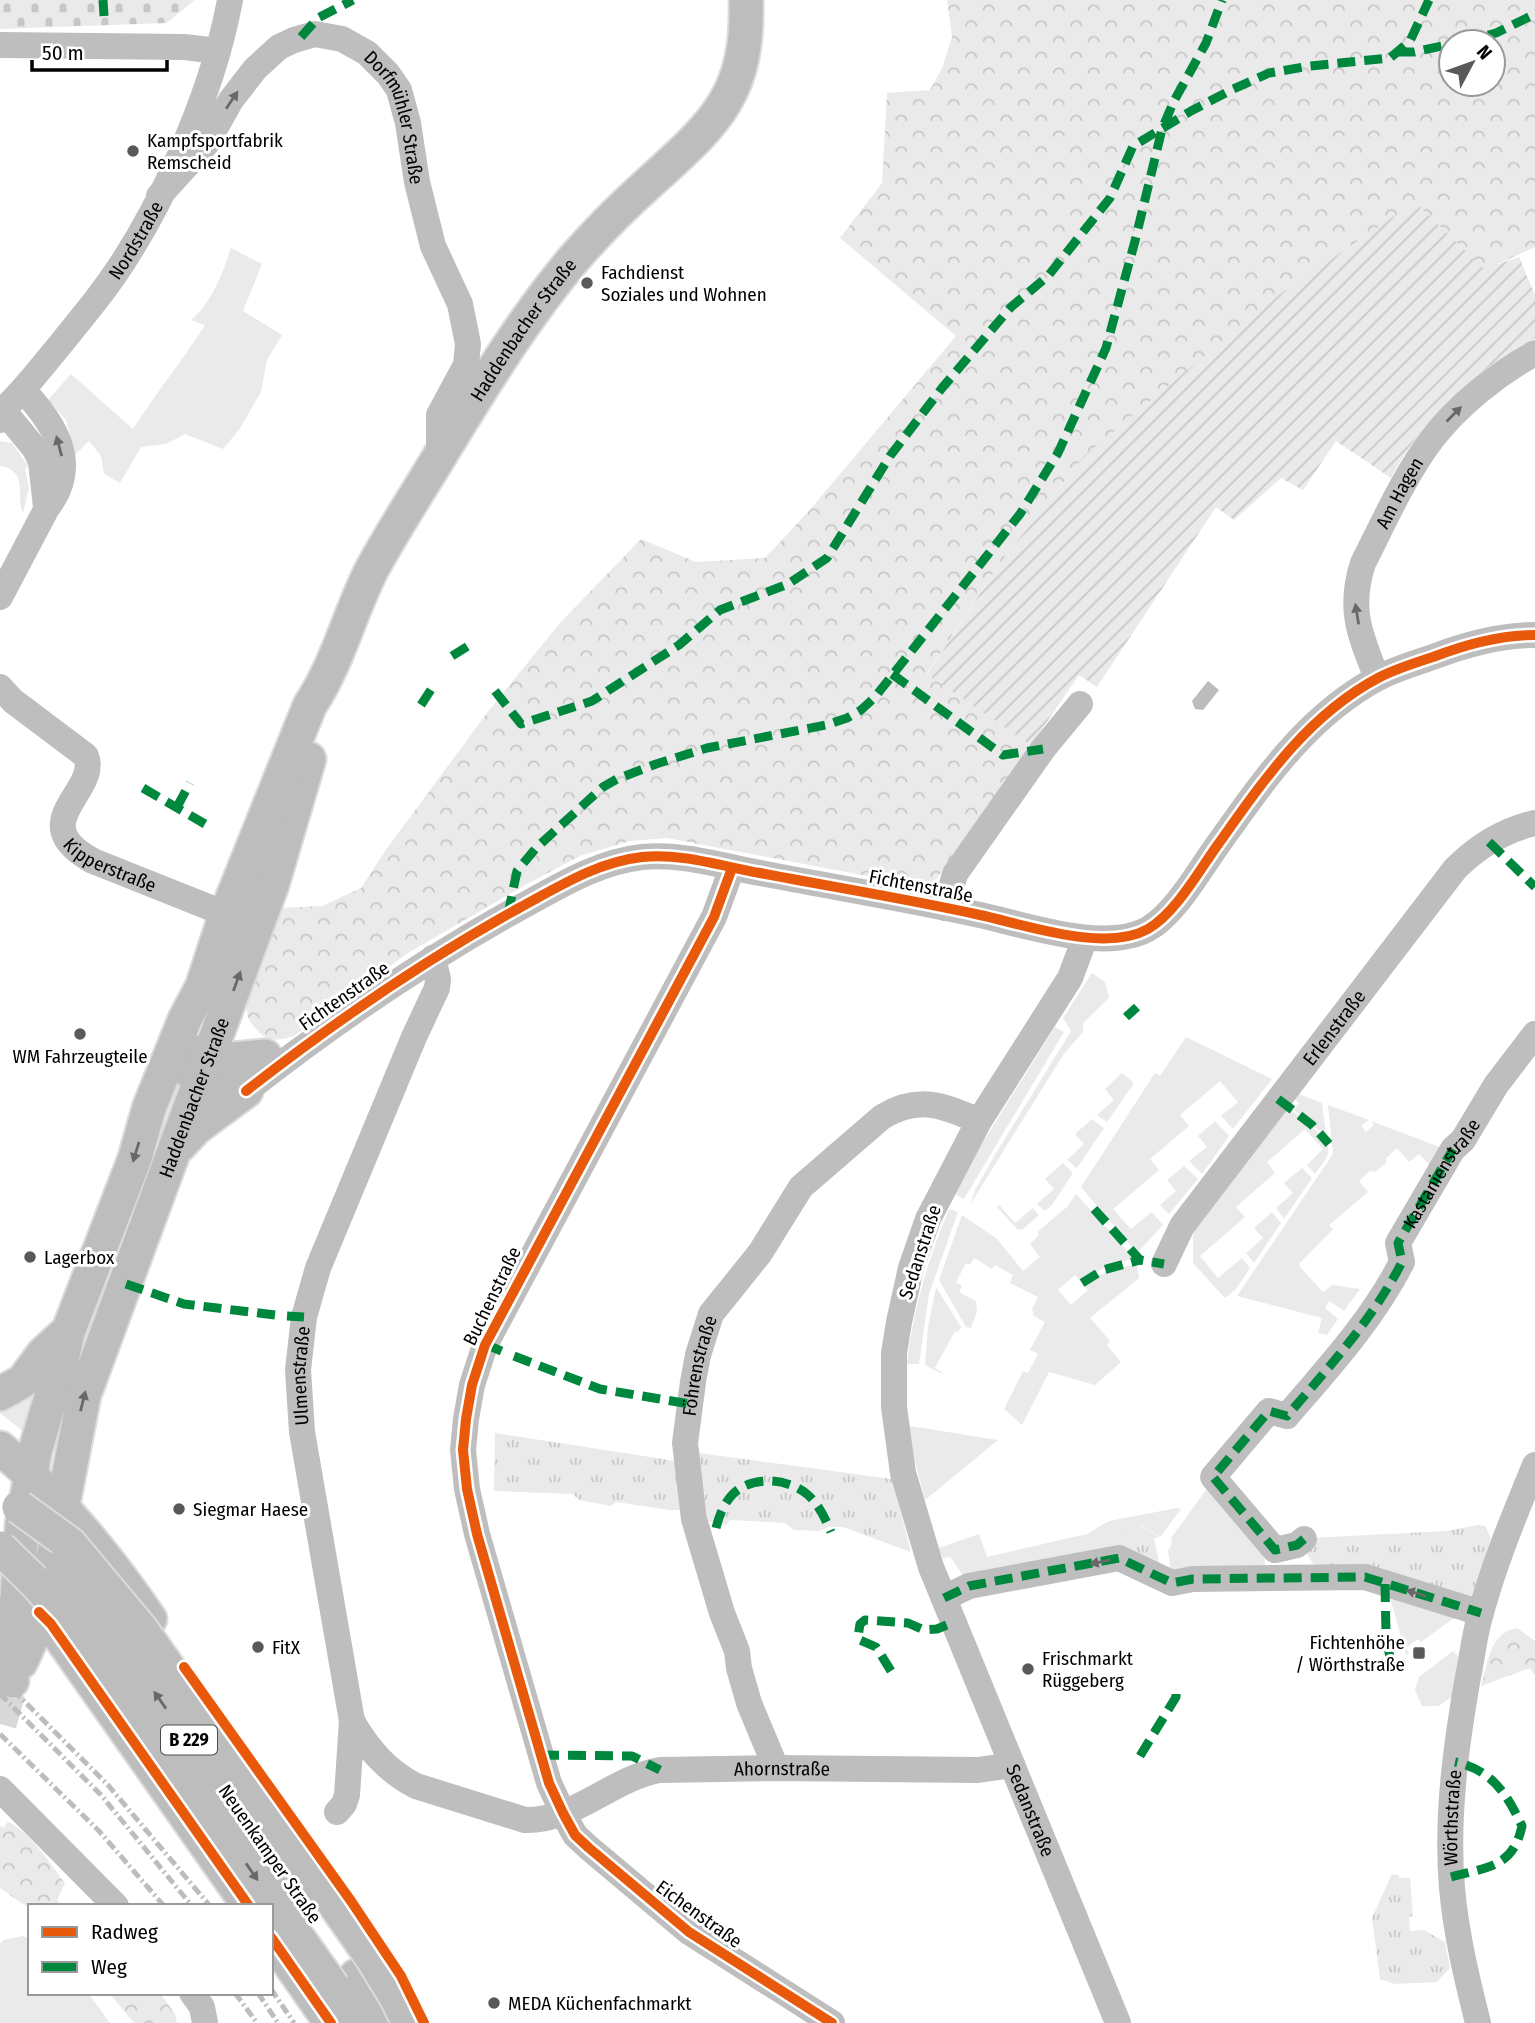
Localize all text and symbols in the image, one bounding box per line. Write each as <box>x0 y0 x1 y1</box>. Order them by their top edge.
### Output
scale bar <box>32 28 166 72</box>
north arrow <box>1437 28 1507 98</box>
text: 50 m <box>42 40 84 66</box>
text: N <box>1472 40 1497 64</box>
street label: Dorfmühler Straße <box>360 46 429 186</box>
one-way arrow <box>226 90 239 109</box>
place label: Kampfsportfabrik Remscheid <box>147 129 283 174</box>
marker: Kampfsportfabrik Remscheid <box>125 143 141 159</box>
street label: Nordstraße <box>103 197 168 284</box>
street label: Haddenbacher Straße <box>465 254 581 405</box>
place label: Fachdienst Soziales und Wohnen <box>601 261 767 306</box>
marker: Fachdienst Soziales und Wohnen <box>579 275 595 291</box>
one-way arrow <box>1446 406 1463 423</box>
one-way arrow <box>53 434 64 456</box>
street label: Am Hagen <box>1371 453 1428 532</box>
one-way arrow <box>1351 603 1362 625</box>
street label: Kipperstraße <box>59 833 160 897</box>
street label: Fichtenstraße <box>867 865 975 907</box>
street label: Fichtenstraße <box>294 956 394 1036</box>
one-way arrow <box>232 970 243 991</box>
street label: Erlenstraße <box>1298 985 1370 1070</box>
street label: Haddenbacher Straße <box>154 1014 234 1181</box>
marker: WM Fahrzeugteile <box>72 1026 88 1042</box>
place label: WM Fahrzeugteile <box>12 1045 148 1068</box>
street label: Kastanienstraße <box>1398 1115 1485 1232</box>
one-way arrow <box>131 1142 141 1163</box>
street label: Sedanstraße <box>894 1202 946 1302</box>
street label: Buchenstraße <box>458 1243 526 1349</box>
place label: Lagerbox <box>44 1246 115 1269</box>
marker: Lagerbox <box>22 1249 38 1265</box>
street label: Föhrenstraße <box>677 1313 721 1417</box>
street label: Ulmenstraße <box>286 1325 314 1426</box>
one-way arrow <box>78 1390 89 1412</box>
place label: Siegmar Haese <box>193 1498 308 1521</box>
marker: Siegmar Haese <box>171 1501 187 1517</box>
one-way arrow <box>1089 1557 1111 1568</box>
one-way arrow <box>1405 1587 1426 1598</box>
place label: Fichtenhöhe / Wörthstraße <box>1296 1631 1405 1676</box>
place label: FitX <box>272 1636 301 1659</box>
marker: FitX <box>250 1639 266 1655</box>
marker: Fichtenhöhe / Wörthstraße <box>1411 1645 1427 1661</box>
place label: Frischmarkt Rüggeberg <box>1042 1647 1134 1692</box>
marker: Frischmarkt Rüggeberg <box>1020 1661 1036 1677</box>
one-way arrow <box>153 1691 167 1709</box>
road number: B 229 <box>161 1726 217 1755</box>
street label: Ahornstraße <box>734 1756 830 1780</box>
street label: Sedanstraße <box>1002 1761 1060 1860</box>
street label: Wörthstraße <box>1439 1769 1466 1866</box>
street label: Neuenkamper Straße <box>214 1780 326 1928</box>
one-way arrow <box>245 1863 259 1881</box>
street label: Eichenstraße <box>652 1875 746 1953</box>
legend <box>28 1904 273 1995</box>
text: Radweg <box>91 1919 158 1945</box>
text: Weg <box>91 1954 127 1980</box>
place label: MEDA Küchenfachmarkt <box>508 1992 692 2015</box>
marker: MEDA Küchenfachmarkt <box>486 1995 502 2011</box>

